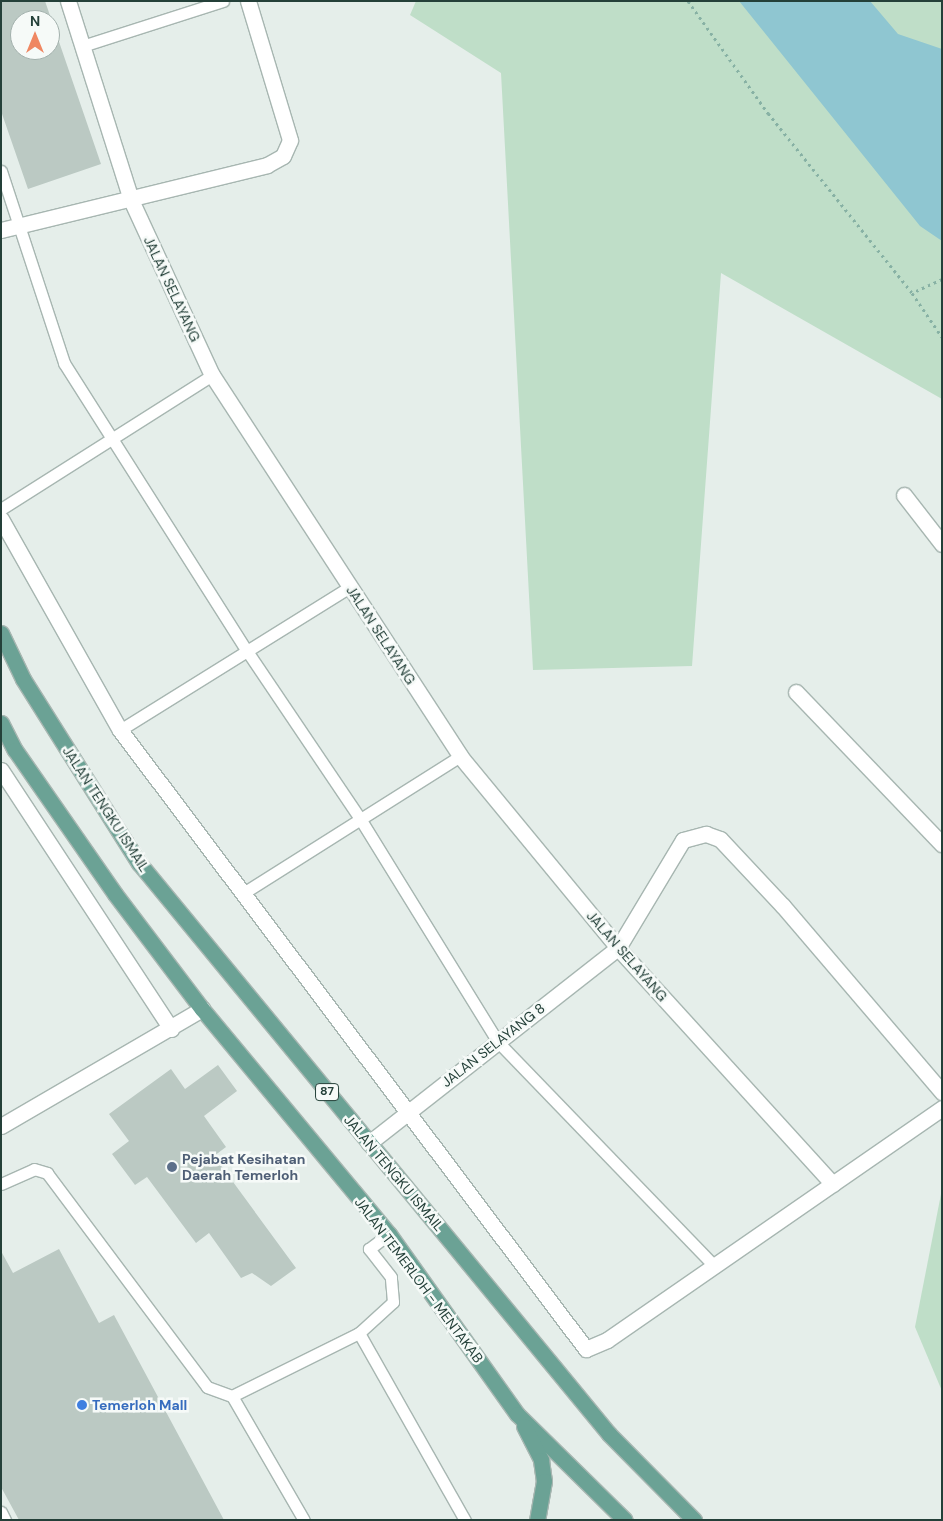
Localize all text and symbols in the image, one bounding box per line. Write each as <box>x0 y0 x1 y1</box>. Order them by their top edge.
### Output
north arrow <box>10 10 60 60</box>
text: N <box>30 12 40 30</box>
street label: JALAN SELAYANG <box>140 234 204 344</box>
street label: JALAN SELAYANG <box>343 582 419 688</box>
street label: JALAN TENGKU ISMAIL <box>59 743 153 875</box>
street label: JALAN SELAYANG <box>583 907 671 1005</box>
street label: JALAN SELAYANG 8 <box>438 999 548 1091</box>
road number: 87 <box>314 1082 340 1102</box>
street label: JALAN TENGKU ISMAIL <box>341 1112 447 1234</box>
place label: Pejabat Kesihatan Daerah Temerloh <box>182 1151 305 1184</box>
marker: Pejabat Kesihatan Daerah Temerloh <box>166 1161 178 1173</box>
street label: JALAN TEMERLOH - MENTAKAB <box>351 1194 487 1366</box>
place label: Temerloh Mall <box>92 1397 187 1413</box>
marker: Temerloh Mall <box>76 1399 88 1411</box>

